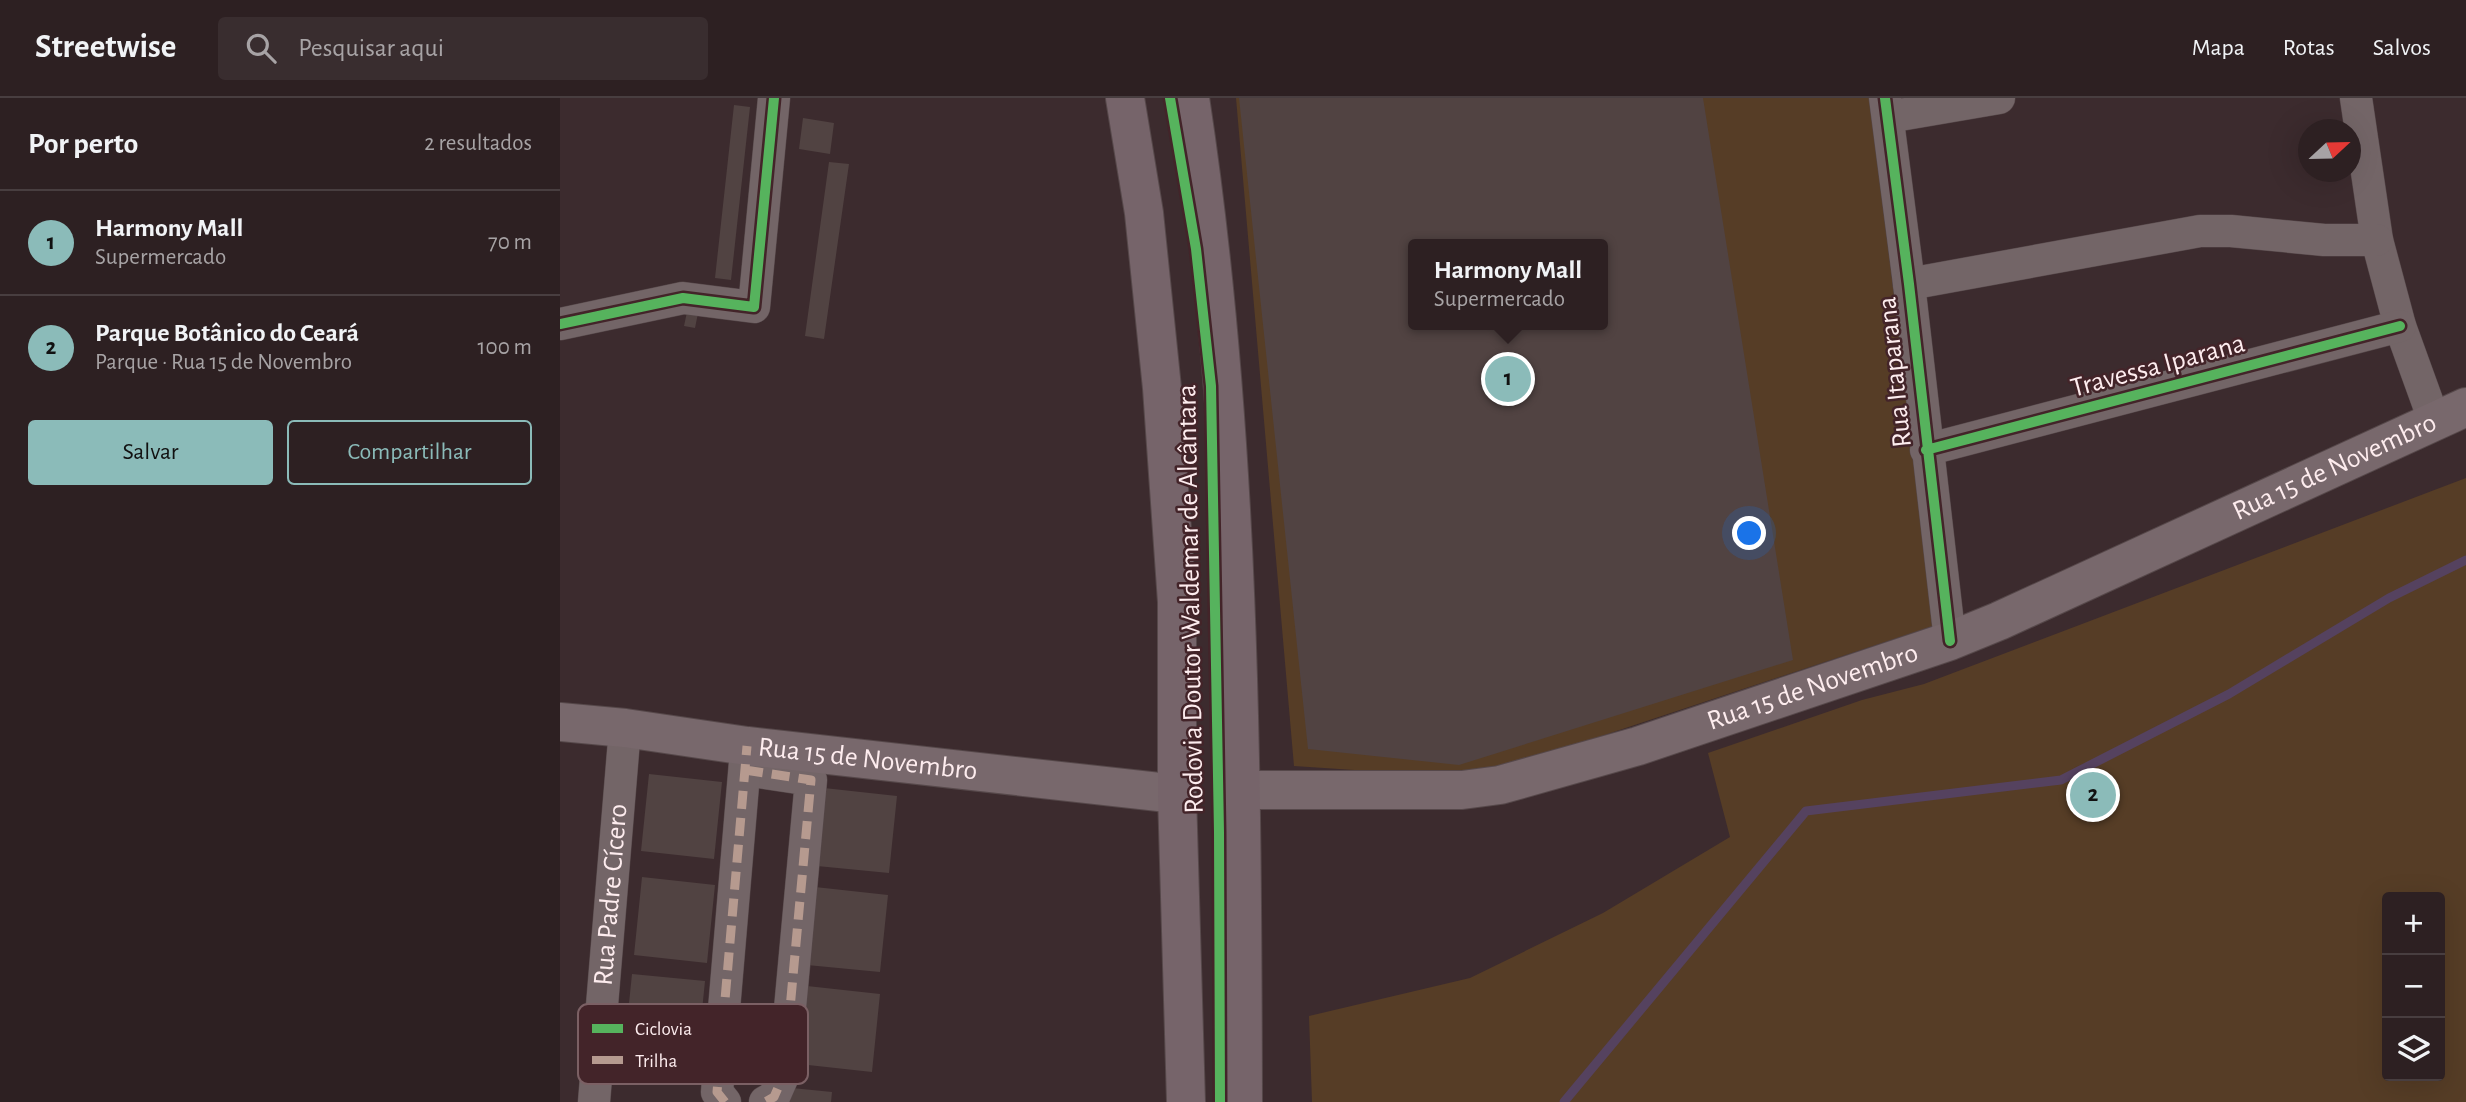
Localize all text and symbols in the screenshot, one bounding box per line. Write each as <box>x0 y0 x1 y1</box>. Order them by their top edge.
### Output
search box <box>218 17 708 80</box>
icon: search <box>242 29 280 67</box>
text: Streetwise <box>35 31 176 64</box>
text: Pesquisar aqui <box>298 35 444 61</box>
text: Mapa <box>2192 36 2245 60</box>
text: Rotas <box>2283 36 2335 60</box>
text: Salvos <box>2373 36 2431 60</box>
north arrow <box>2298 119 2361 182</box>
text: Por perto <box>28 129 138 159</box>
text: 2 resultados <box>424 132 532 155</box>
text: Harmony Mall <box>95 215 243 241</box>
text: 1 <box>47 231 55 254</box>
text: 70 m <box>488 231 532 254</box>
popup <box>1408 239 1608 330</box>
text: Supermercado <box>95 246 226 269</box>
text: Harmony Mall <box>1434 257 1582 283</box>
text: Supermercado <box>1434 288 1565 311</box>
street label: Rua Itaparana <box>1873 295 1917 449</box>
text: Parque Botânico do Ceará <box>95 320 359 346</box>
street label: Travessa Iparana <box>2068 329 2248 403</box>
text: 2 <box>46 336 56 359</box>
text: 100 m <box>478 336 532 359</box>
text: Parque · Rua 15 de Novembro <box>95 351 352 374</box>
pin: 1 <box>1485 353 1531 405</box>
street label: Rodovia Doutor Waldemar de Alcântara <box>1173 384 1209 814</box>
street label: Rua 15 de Novembro <box>2229 409 2441 526</box>
button: Salvar <box>28 420 273 485</box>
button: Compartilhar <box>287 420 532 485</box>
your location <box>1732 516 1766 550</box>
street label: Rua 15 de Novembro <box>1704 639 1922 736</box>
street label: Rua 15 de Novembro <box>757 733 979 786</box>
pin: 2 <box>2070 769 2116 821</box>
street label: Rua Padre Cícero <box>590 803 633 987</box>
map controls <box>2382 892 2445 1081</box>
button: + <box>2382 892 2445 955</box>
button: − <box>2382 955 2445 1018</box>
legend <box>578 1004 808 1084</box>
button: layers <box>2382 1018 2445 1081</box>
text: Ciclovia <box>635 1020 692 1039</box>
text: Trilha <box>635 1052 677 1071</box>

